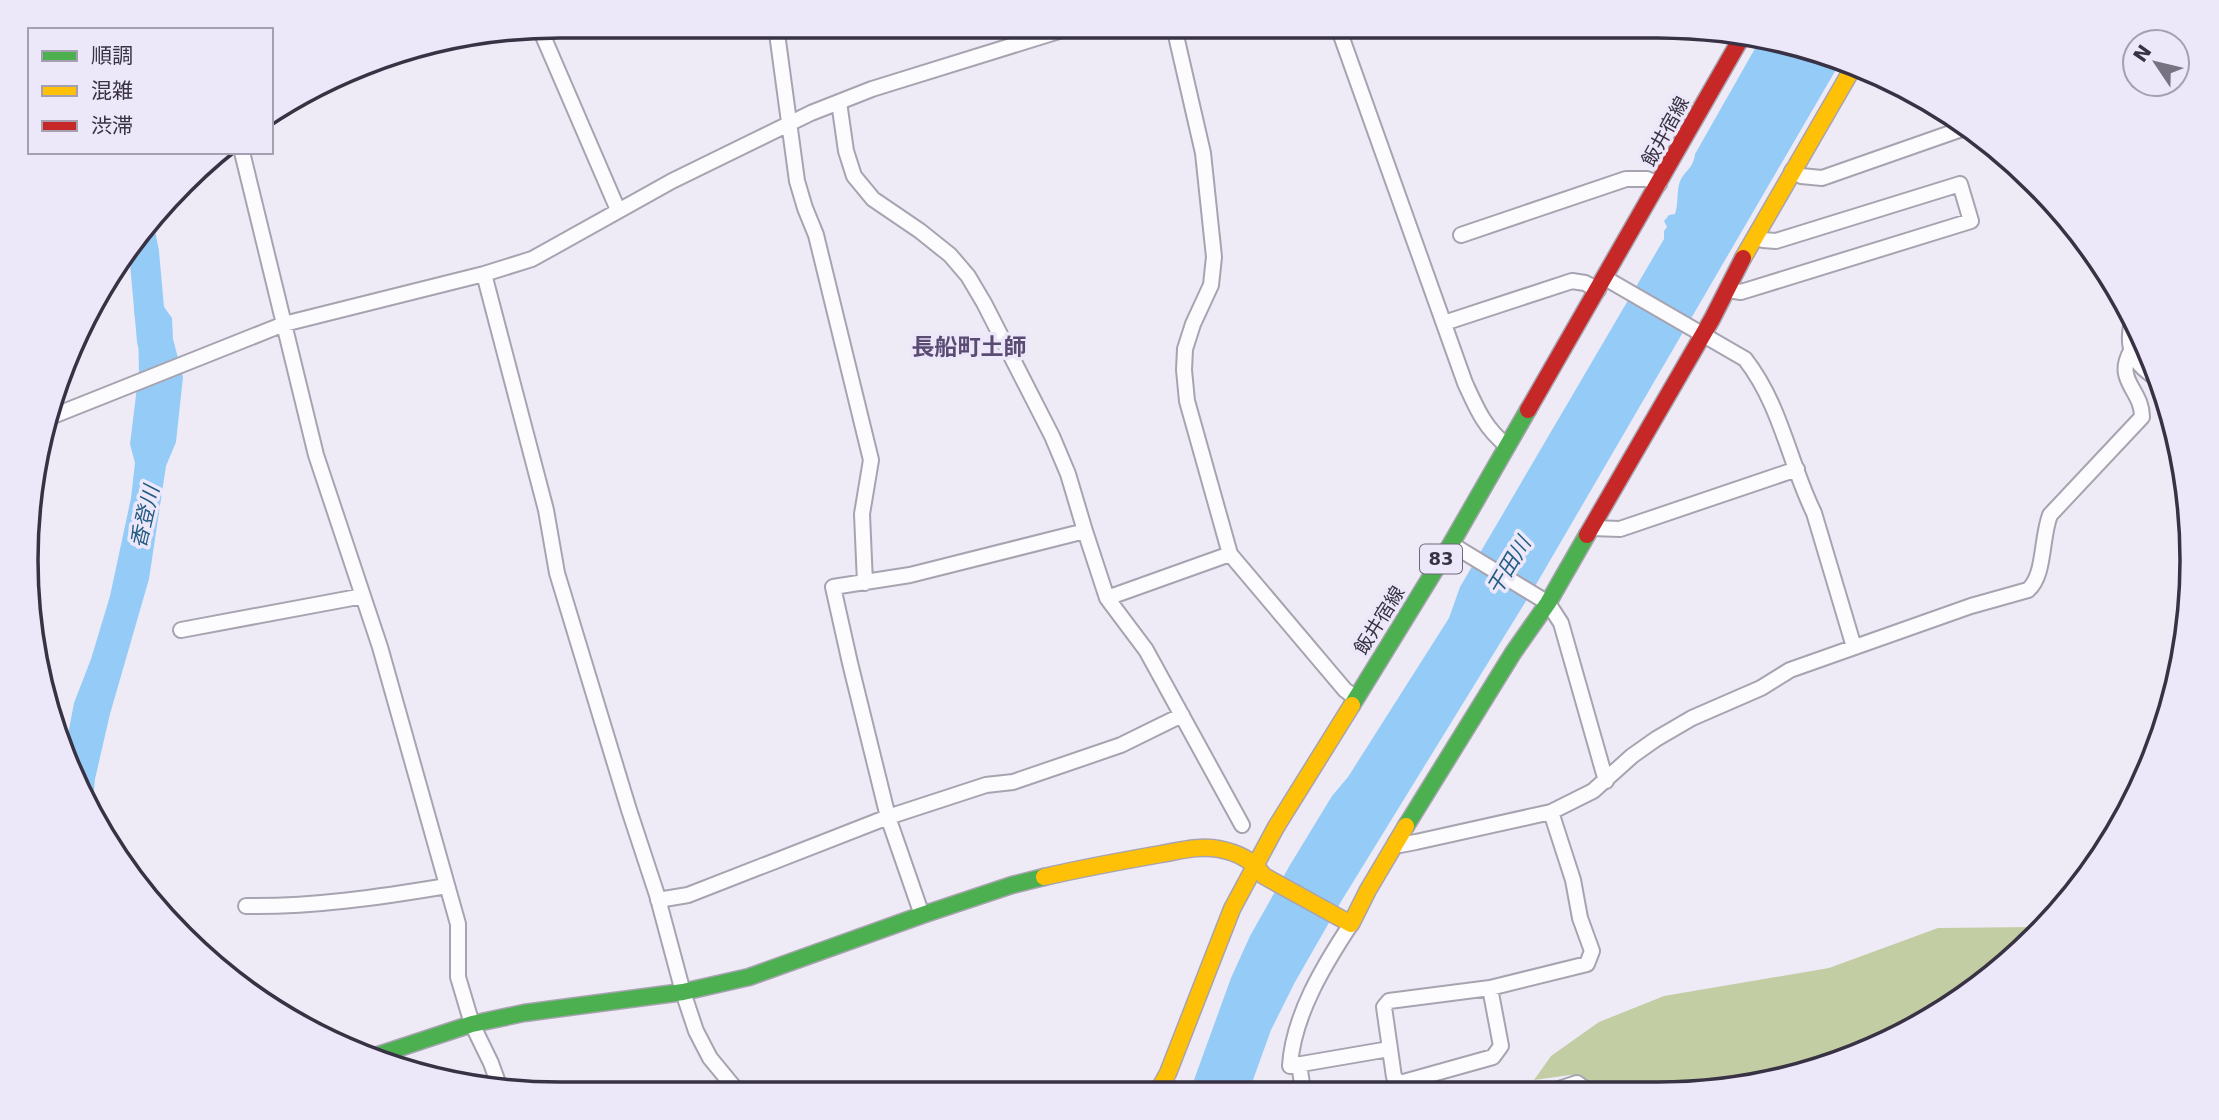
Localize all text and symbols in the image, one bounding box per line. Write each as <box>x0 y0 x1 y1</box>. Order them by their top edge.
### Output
legend <box>28 28 273 154</box>
north arrow <box>2121 28 2191 98</box>
text: N <box>2129 40 2156 66</box>
text: 順調 <box>91 44 133 68</box>
text: 混雑 <box>91 79 133 103</box>
street label: 飯井宿線 <box>1637 92 1693 170</box>
text: 渋滞 <box>91 114 133 138</box>
district label: 長船町土師 <box>912 334 1027 360</box>
water label: 香登川 <box>126 482 164 550</box>
water label: 干田川 <box>1482 531 1537 599</box>
road number: 83 <box>1420 544 1462 574</box>
street label: 飯井宿線 <box>1350 582 1408 658</box>

